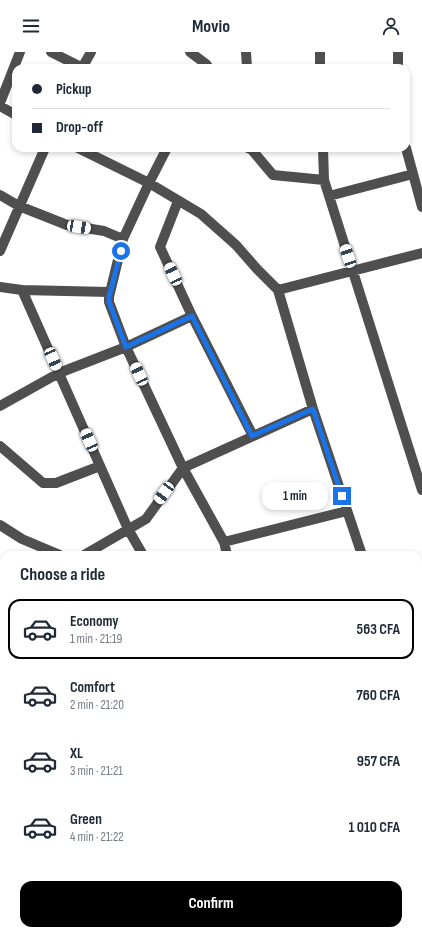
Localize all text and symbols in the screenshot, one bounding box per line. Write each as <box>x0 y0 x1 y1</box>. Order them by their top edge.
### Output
icon: menu <box>20 15 42 37</box>
icon: person <box>380 15 402 37</box>
text: Movio <box>192 16 230 37</box>
text: Pickup <box>56 80 92 99</box>
text: Drop-off <box>56 118 103 137</box>
car <box>66 219 92 235</box>
route start <box>112 242 130 260</box>
car <box>339 243 357 269</box>
car <box>162 261 184 287</box>
car <box>43 346 63 372</box>
car <box>128 361 150 387</box>
car <box>79 427 99 453</box>
car <box>152 480 176 506</box>
callout: 1 min <box>262 482 328 510</box>
route end <box>333 487 351 505</box>
text: 1 min <box>283 488 307 504</box>
text: Choose a ride <box>20 564 105 585</box>
icon: car <box>22 611 58 647</box>
text: Economy <box>70 612 119 631</box>
text: 563 CFA <box>357 620 400 639</box>
text: 1 min · 21:19 <box>70 631 122 647</box>
icon: car <box>22 677 58 713</box>
text: Comfort <box>70 678 115 697</box>
text: 760 CFA <box>356 686 400 705</box>
text: 2 min · 21:20 <box>70 697 124 713</box>
icon: car <box>22 743 58 779</box>
text: XL <box>70 744 83 763</box>
text: 957 CFA <box>357 752 400 771</box>
text: 3 min · 21:21 <box>70 763 123 779</box>
icon: car <box>22 809 58 845</box>
text: Green <box>70 810 102 829</box>
text: 1 010 CFA <box>349 818 400 837</box>
text: 4 min · 21:22 <box>70 829 124 845</box>
button: Confirm <box>20 881 402 927</box>

